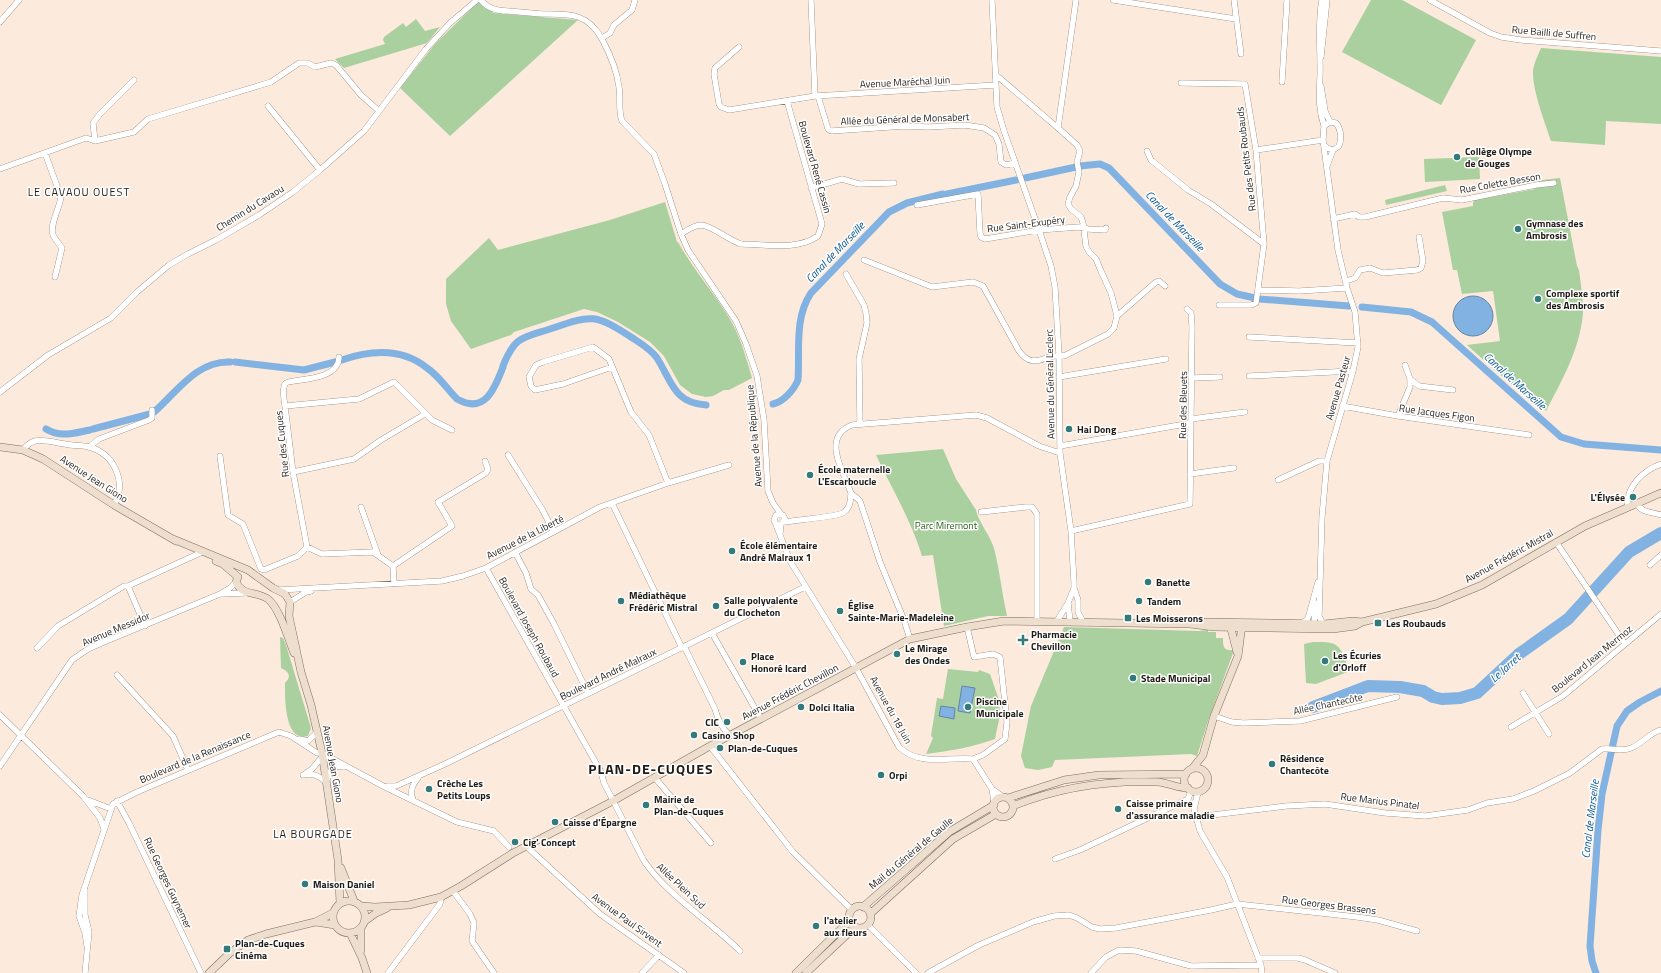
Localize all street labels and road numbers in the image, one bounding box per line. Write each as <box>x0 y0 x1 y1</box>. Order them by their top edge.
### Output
street label: Rue Bailli de Suffren <box>1511 22 1597 44</box>
street label: Avenue Maréchal Juin <box>860 72 950 92</box>
street label: Rue des Petits Roubauds <box>1232 106 1260 212</box>
street label: Allée du Général de Monsabert <box>840 109 970 129</box>
street label: Boulevard René Cassin <box>795 119 835 215</box>
street label: Rue Colette Besson <box>1458 168 1542 198</box>
street label: Chemin du Cavaou <box>213 181 287 235</box>
street label: Rue Saint-Exupéry <box>986 212 1066 236</box>
street label: Avenue du Général Leclerc <box>1042 329 1058 439</box>
street label: Avenue Pasteur <box>1322 354 1355 422</box>
street label: Rue des Bleuets <box>1175 371 1191 439</box>
street label: Avenue de la République <box>742 384 766 488</box>
street label: Rue Jacques Figon <box>1398 400 1476 426</box>
street label: Rue des Cuques <box>271 410 293 478</box>
street label: Avenue Jean Giono <box>57 451 131 507</box>
street label: Avenue de la Liberté <box>484 511 566 563</box>
street label: Avenue Frédéric Mistral <box>1462 525 1556 587</box>
street label: Boulevard Joseph Roubaud <box>495 574 563 680</box>
street label: Avenue Messidor <box>80 608 153 650</box>
street label: Boulevard Jean Mermoz <box>1548 621 1636 696</box>
street label: Boulevard André Malraux <box>557 644 659 704</box>
street label: Avenue Frédéric Chevillon <box>739 660 841 724</box>
street label: Avenue du 18 Juin <box>866 673 916 747</box>
street label: Allée Chantecôte <box>1292 689 1364 719</box>
street label: Avenue Jean Giono <box>319 724 347 804</box>
street label: Boulevard de la Renaissance <box>137 727 253 787</box>
street label: Rue Marius Pinatel <box>1340 789 1420 813</box>
street label: Mail du Général de Gaulle <box>865 813 957 893</box>
street label: Rue Georges Guynemer <box>140 835 196 932</box>
street label: Allée Plein Sud <box>653 859 709 913</box>
street label: Avenue Paul Sirvent <box>589 889 666 951</box>
street label: Rue Georges Brassens <box>1281 892 1377 918</box>

